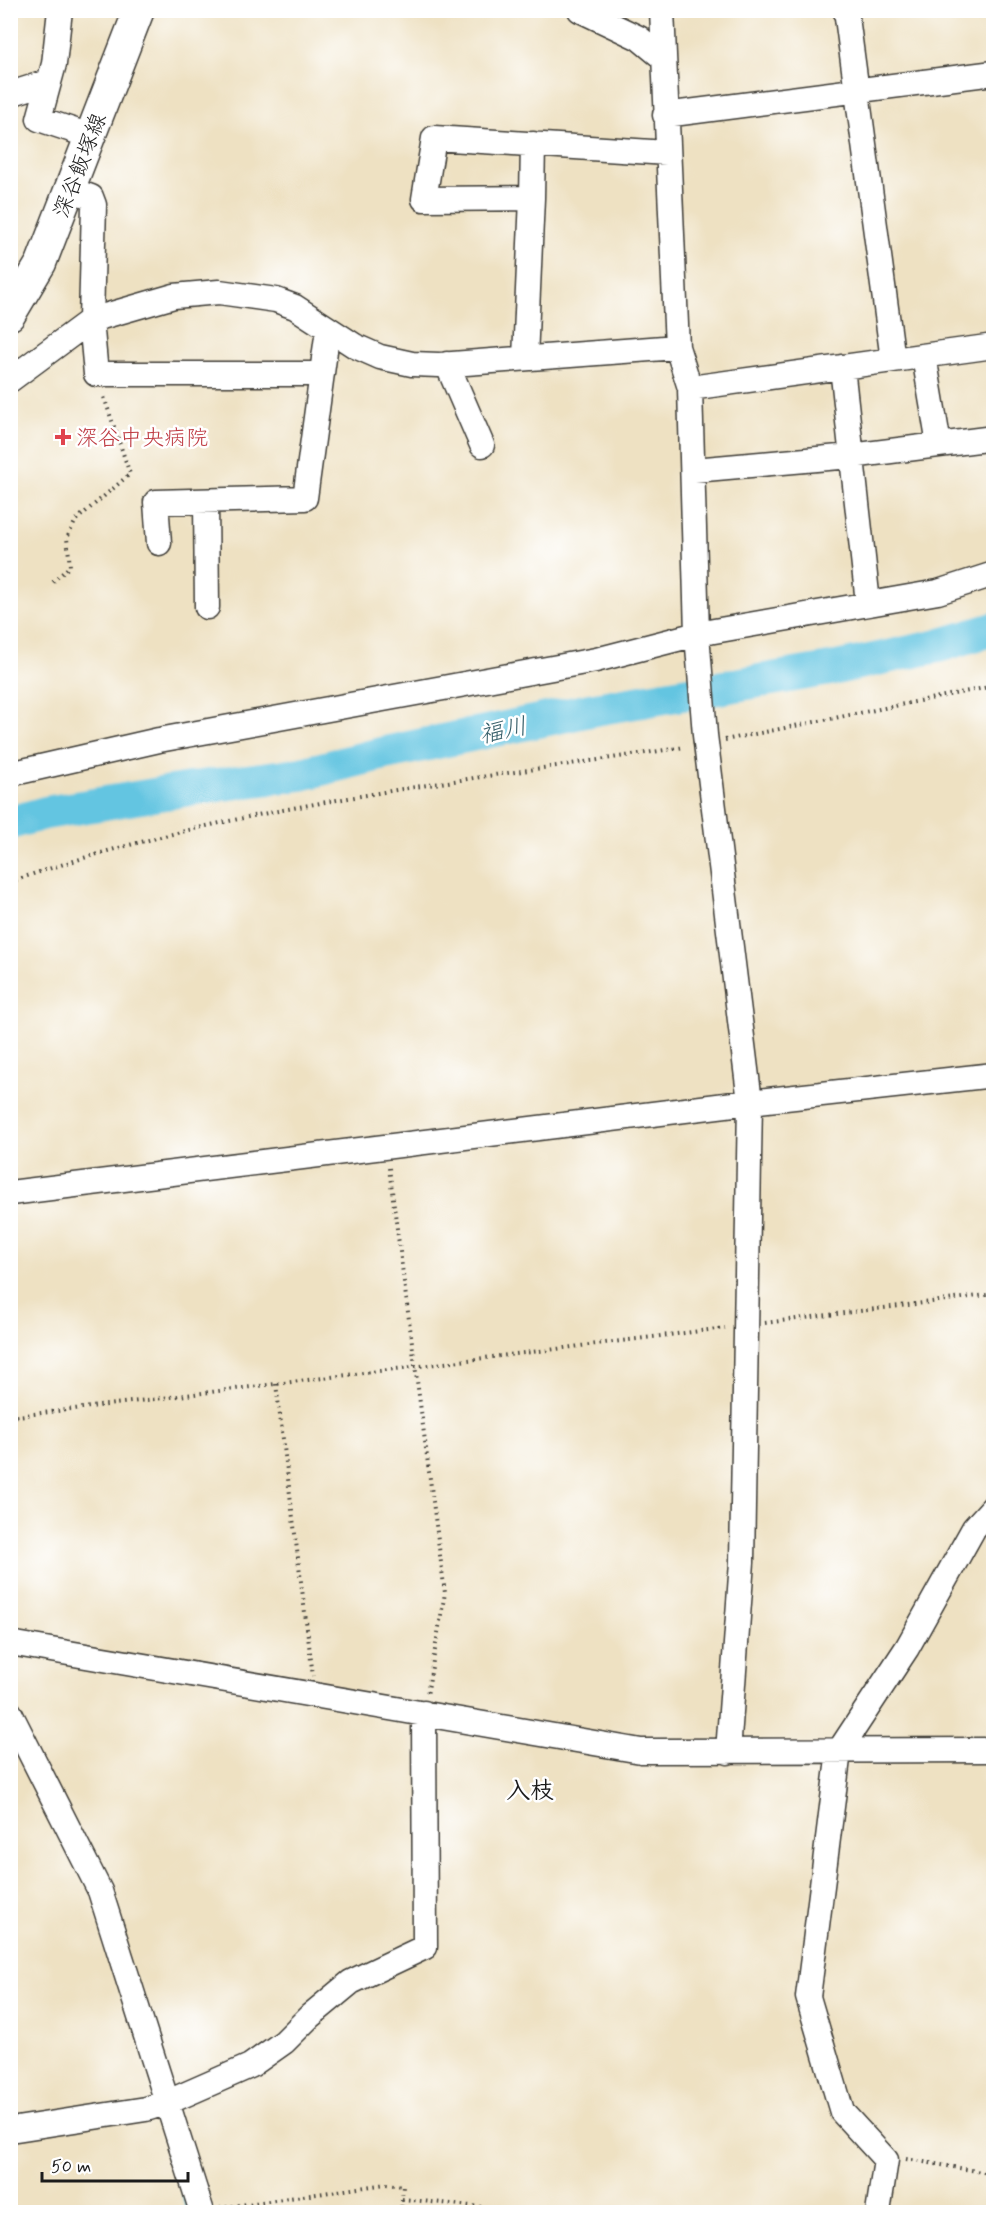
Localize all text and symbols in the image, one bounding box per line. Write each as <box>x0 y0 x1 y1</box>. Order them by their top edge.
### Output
street label: 深谷飯塚線 <box>48 109 114 222</box>
place label: 深谷中央病院 <box>76 425 208 453</box>
marker: 深谷中央病院 <box>54 428 72 446</box>
water label: 福川 <box>477 711 530 752</box>
district label: 入枝 <box>506 1776 554 1807</box>
scale bar <box>42 2145 188 2183</box>
text: 50 m <box>51 2155 91 2179</box>

